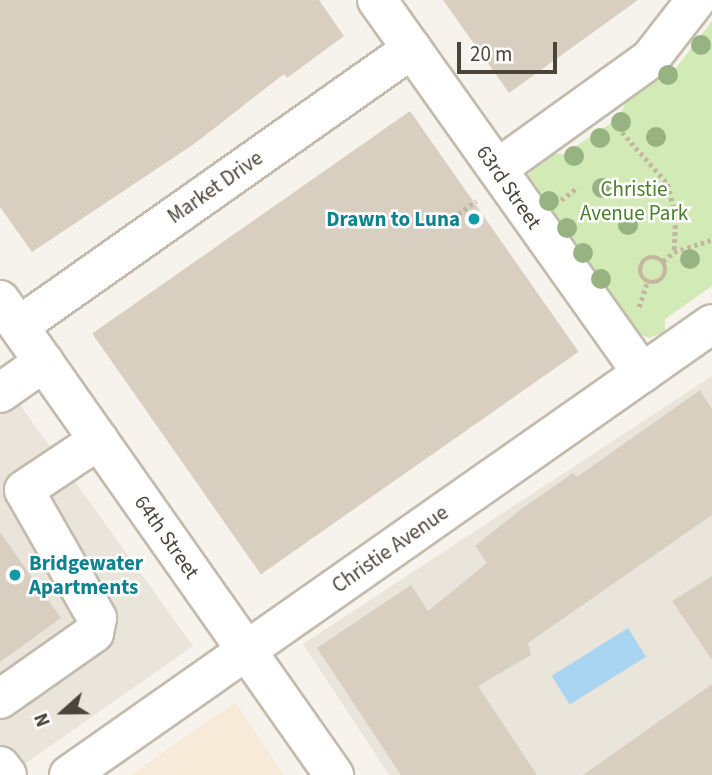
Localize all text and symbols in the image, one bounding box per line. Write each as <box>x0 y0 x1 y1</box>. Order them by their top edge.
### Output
scale bar <box>460 28 560 72</box>
text: 20 m <box>470 39 512 69</box>
street label: 63rd Street <box>471 140 547 234</box>
street label: Market Drive <box>163 145 267 229</box>
park label: Christie Avenue Park <box>580 176 688 226</box>
place label: Drawn to Luna <box>326 206 460 232</box>
marker: Drawn to Luna <box>466 211 482 227</box>
street label: 64th Street <box>129 490 205 584</box>
street label: Christie Avenue <box>327 500 453 598</box>
place label: Bridgewater Apartments <box>29 550 143 600</box>
marker: Bridgewater Apartments <box>7 567 23 583</box>
north arrow <box>28 677 98 747</box>
text: N <box>28 709 58 730</box>

